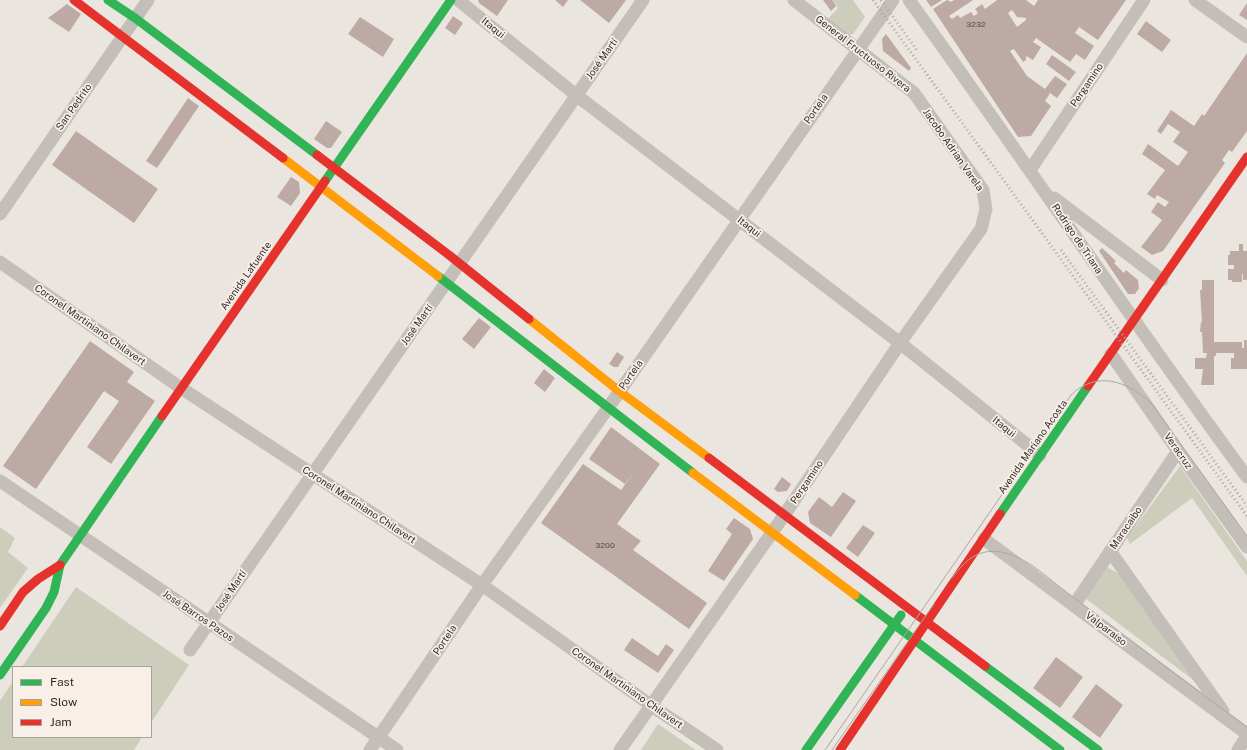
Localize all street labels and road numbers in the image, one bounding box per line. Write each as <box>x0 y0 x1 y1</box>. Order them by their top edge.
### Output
street label: General Fructuoso Rivera <box>813 13 913 95</box>
street label: Itaqui <box>479 15 507 41</box>
street label: José Martí <box>584 36 620 82</box>
street label: Pergamino <box>1068 61 1106 109</box>
street label: San Pedrito <box>54 81 94 133</box>
street label: Portela <box>801 92 831 126</box>
street label: Jacobo Adrian Varela <box>920 107 986 193</box>
street label: Rodrigo de Triana <box>1049 202 1105 276</box>
street label: Itaqui <box>735 214 763 240</box>
street label: Avenida Lafuente <box>218 240 274 312</box>
street label: Coronel Martiniano Chilavert <box>32 282 148 368</box>
street label: José Martí <box>399 302 435 348</box>
street label: Portela <box>616 358 646 392</box>
street label: Avenida Mariano Acosta <box>996 398 1070 496</box>
street label: Itaqui <box>990 414 1018 440</box>
street label: Veracruz <box>1161 431 1195 471</box>
street label: Pergamino <box>788 458 826 506</box>
street label: Coronel Martiniano Chilavert <box>300 464 418 546</box>
street label: Maracaibo <box>1107 504 1145 552</box>
street label: José Martí <box>213 568 249 614</box>
street label: José Barros Pazos <box>160 588 236 644</box>
street label: Valparaíso <box>1083 610 1129 648</box>
street label: Portela <box>431 623 459 657</box>
street label: Coronel Martiniano Chilavert <box>569 645 685 731</box>

